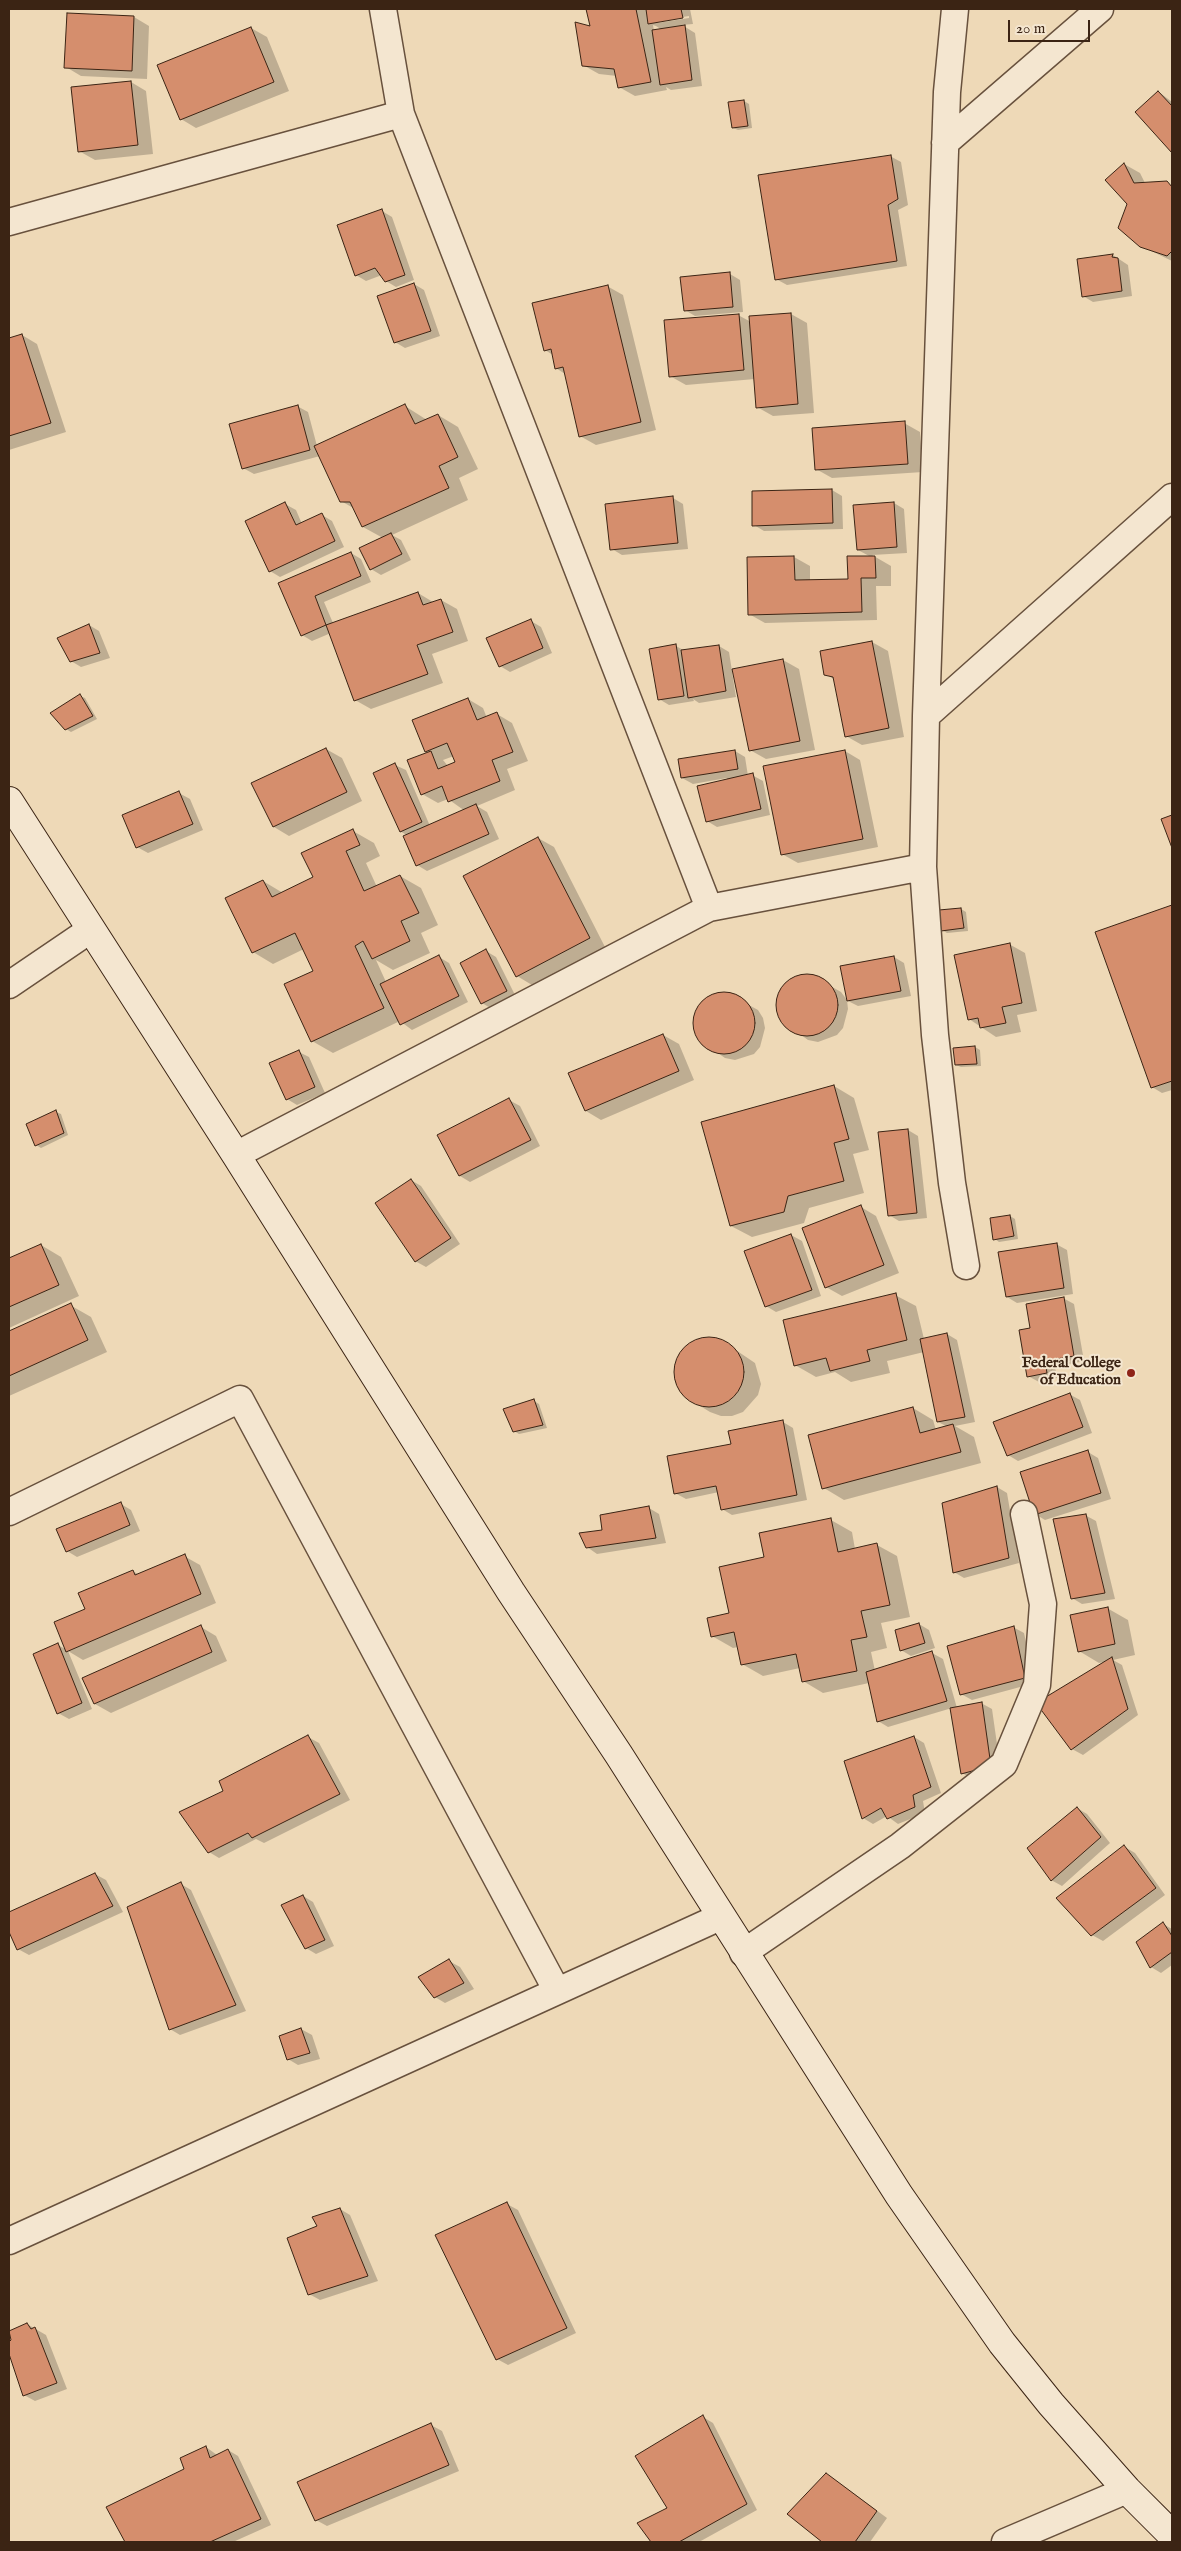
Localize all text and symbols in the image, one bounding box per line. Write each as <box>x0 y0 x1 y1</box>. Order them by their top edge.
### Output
scale bar <box>1011 10 1094 42</box>
text: 20 m <box>1016 19 1045 38</box>
place label: Federal College of Education <box>1022 1355 1121 1390</box>
marker: Federal College of Education <box>1125 1367 1137 1379</box>

